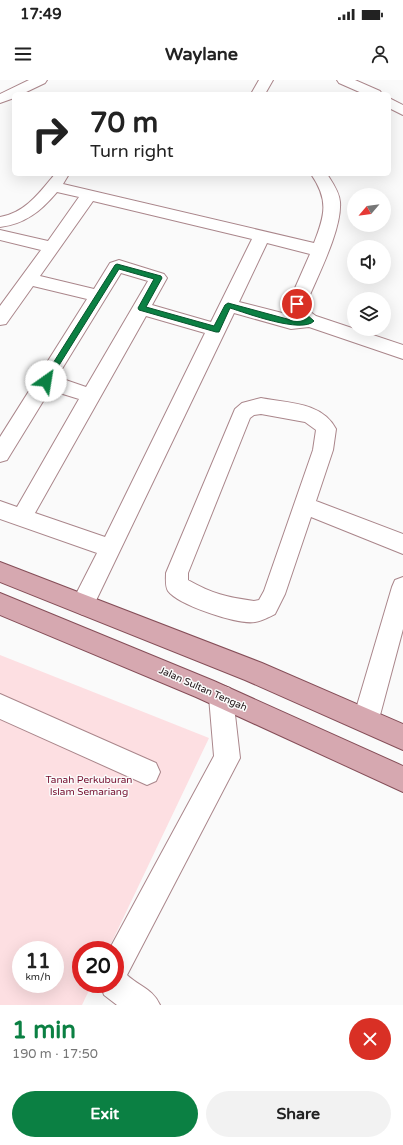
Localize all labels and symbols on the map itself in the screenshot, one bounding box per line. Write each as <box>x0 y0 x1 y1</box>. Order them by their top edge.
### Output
north arrow <box>347 188 391 232</box>
pin <box>280 287 314 321</box>
position arrow <box>25 360 67 402</box>
street label: Jalan Sultan Tengah <box>157 664 249 714</box>
park label: Tanah Perkuburan Islam Semariang <box>46 774 132 798</box>
speed limit sign: 20 <box>72 941 124 993</box>

